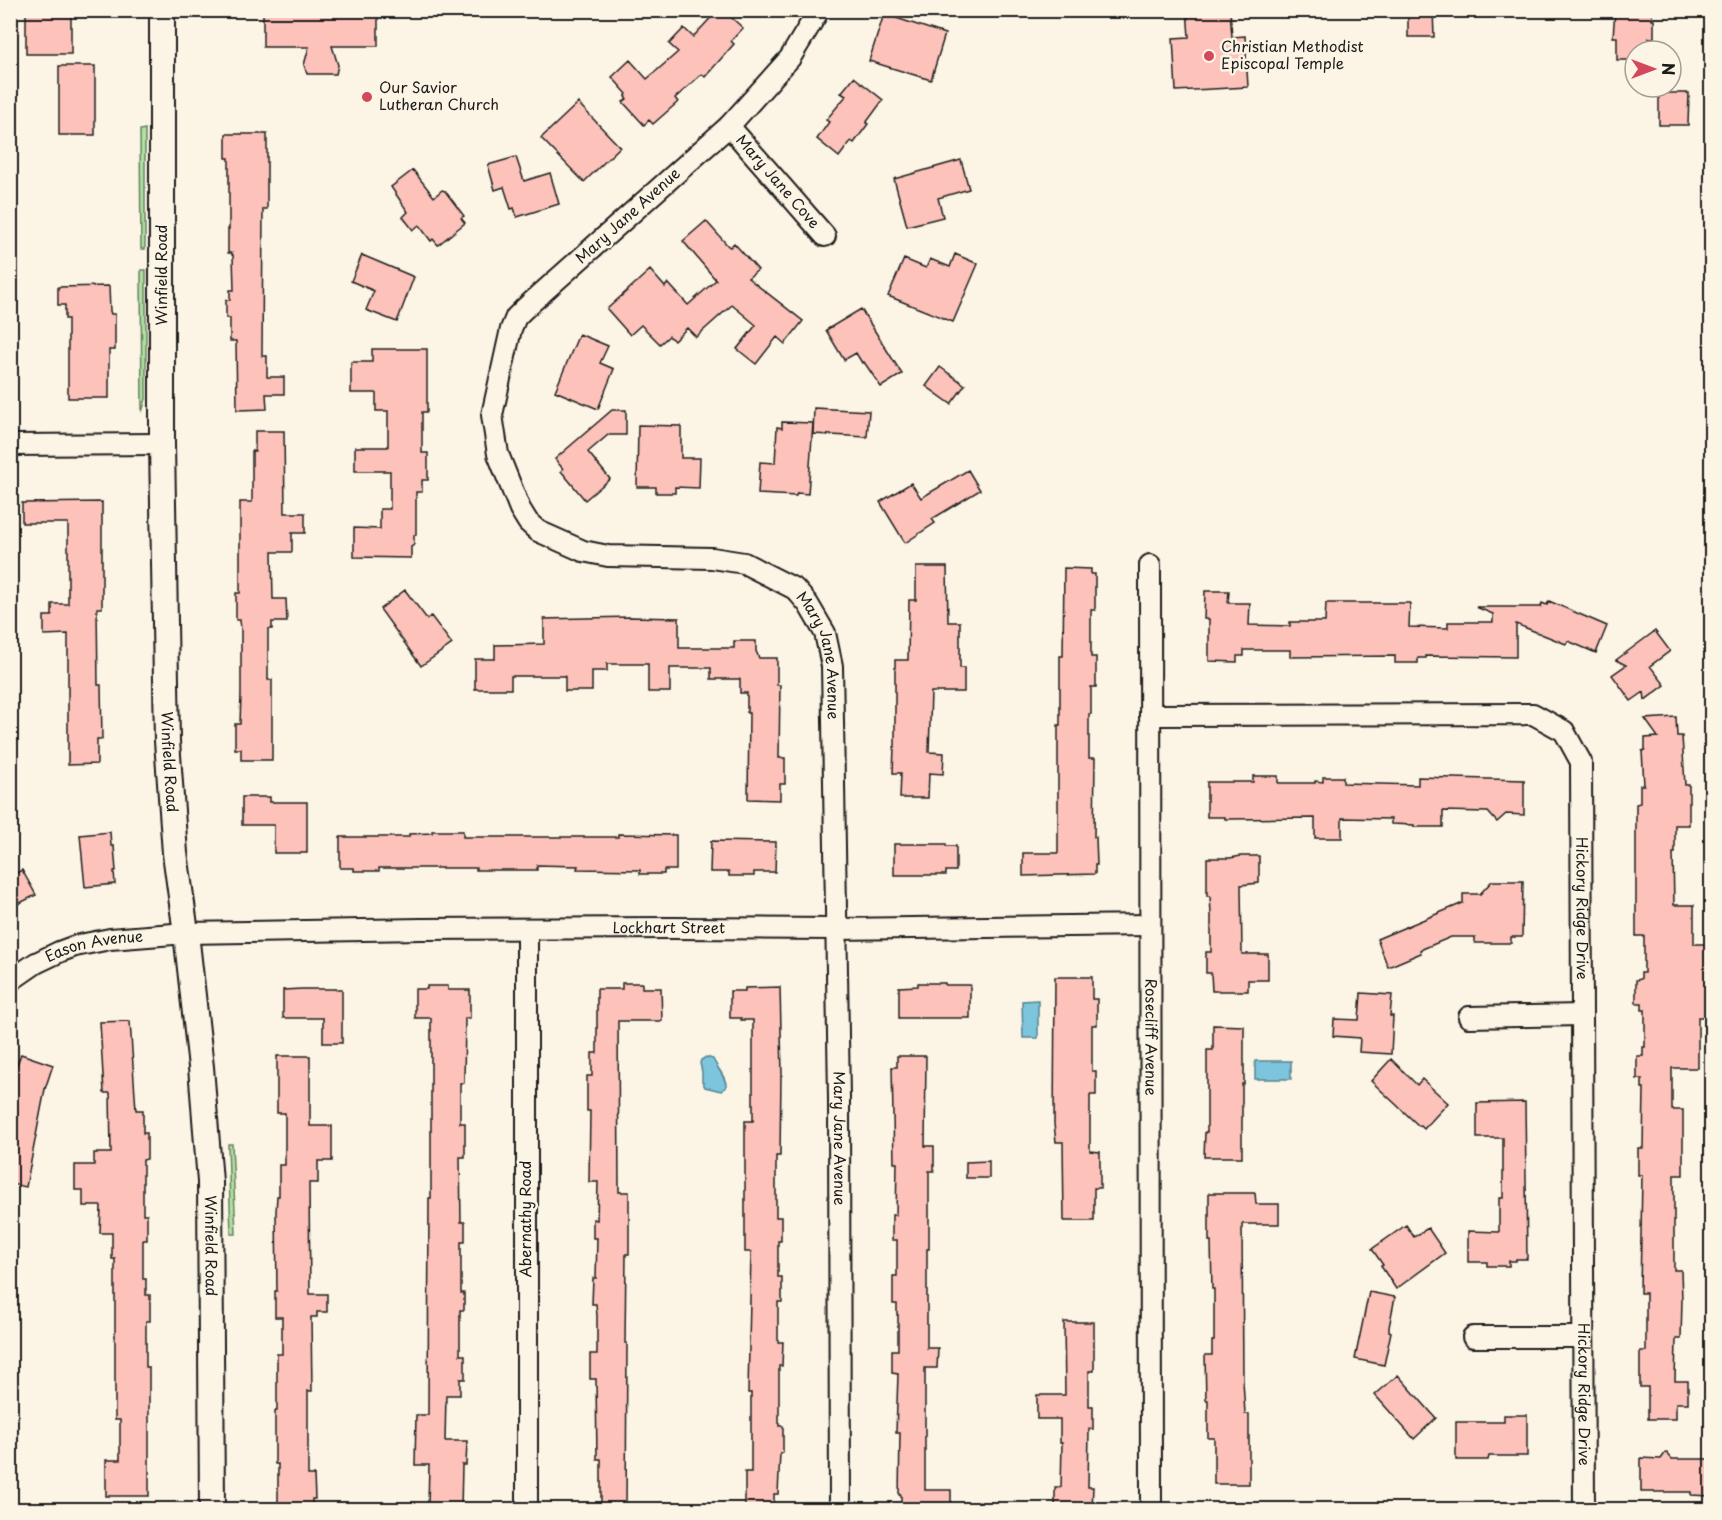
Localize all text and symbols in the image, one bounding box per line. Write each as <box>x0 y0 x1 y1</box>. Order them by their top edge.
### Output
place label: Christian Methodist Episcopal Temple <box>1221 34 1364 74</box>
north arrow <box>1623 39 1683 99</box>
marker: Christian Methodist Episcopal Temple <box>1202 49 1216 63</box>
text: N <box>1657 63 1681 75</box>
place label: Our Savior Lutheran Church <box>379 75 499 115</box>
marker: Our Savior Lutheran Church <box>360 90 374 104</box>
street label: Mary Jane Cove <box>731 129 826 233</box>
street label: Mary Jane Avenue <box>569 161 685 268</box>
street label: Winfield Road <box>149 224 172 326</box>
street label: Mary Jane Avenue <box>792 585 846 720</box>
street label: Winfield Road <box>157 711 185 813</box>
street label: Hickory Ridge Drive <box>1571 837 1595 980</box>
street label: Lockhart Street <box>612 915 725 938</box>
street label: Eason Avenue <box>41 923 144 967</box>
street label: Rosecliff Avenue <box>1140 978 1164 1096</box>
street label: Mary Jane Avenue <box>829 1071 852 1205</box>
street label: Abernathy Road <box>513 1161 536 1277</box>
street label: Winfield Road <box>200 1195 224 1296</box>
street label: Hickory Ridge Drive <box>1573 1323 1597 1466</box>

